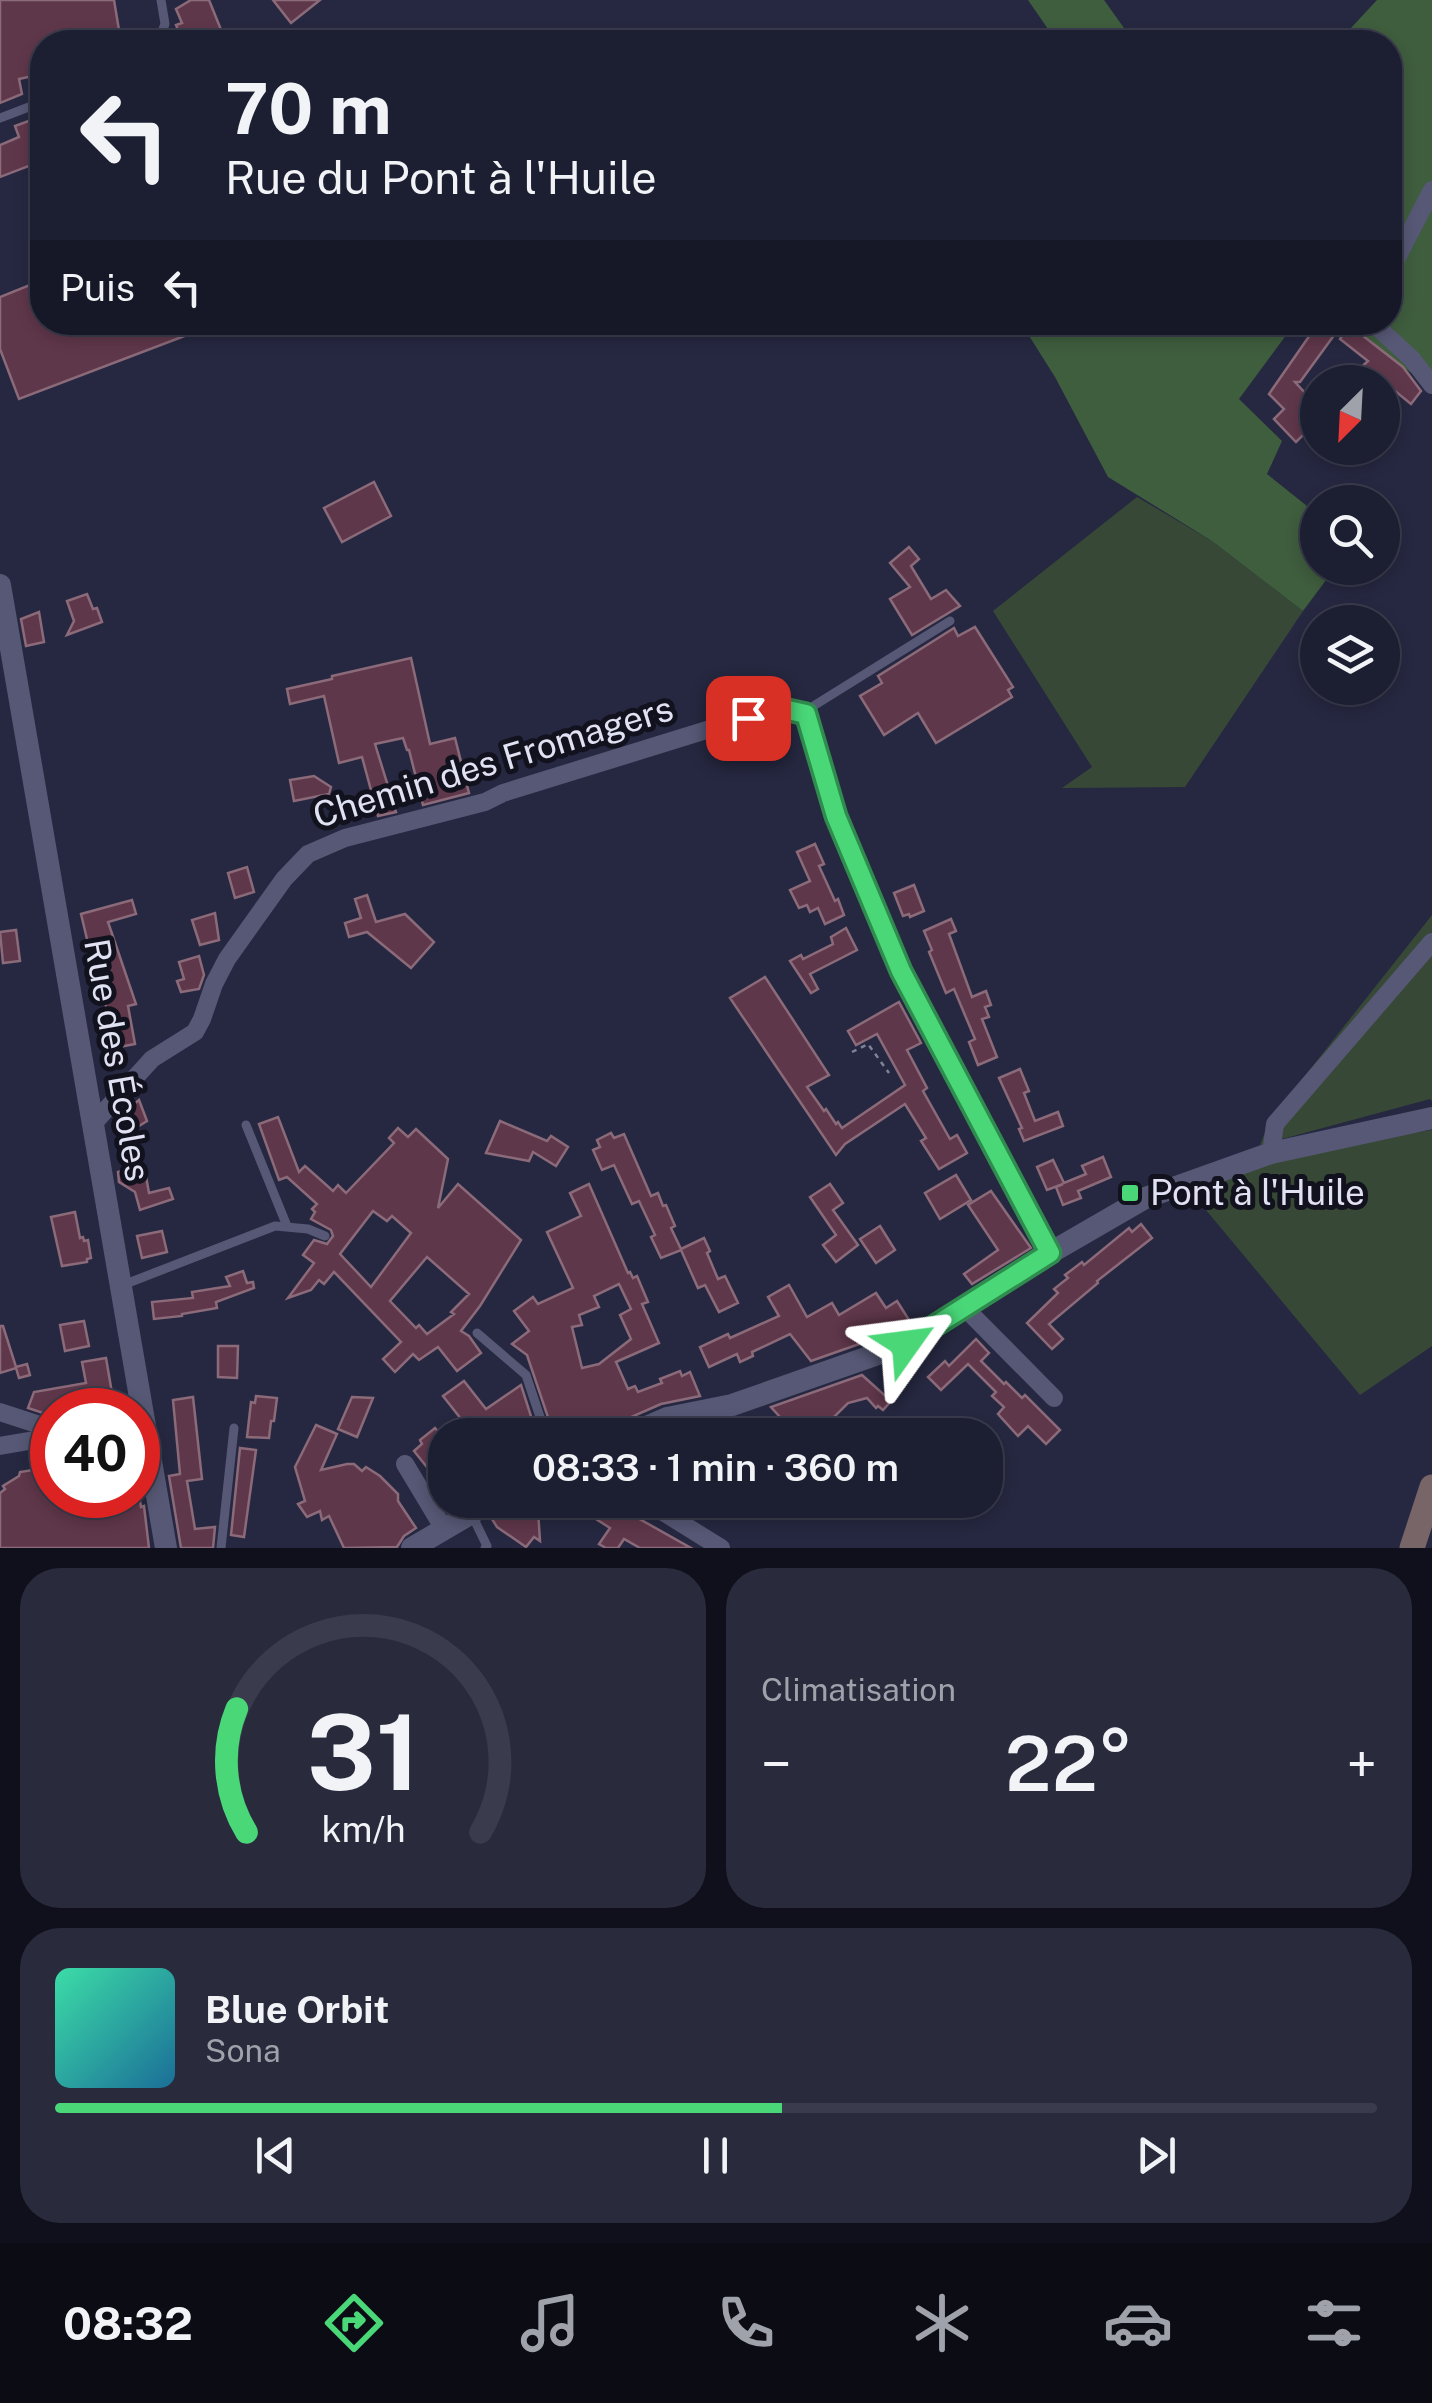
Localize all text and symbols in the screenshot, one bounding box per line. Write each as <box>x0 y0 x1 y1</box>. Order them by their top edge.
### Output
text: 70 m <box>225 67 392 150</box>
icon: left <box>60 70 190 200</box>
text: Rue du Pont à l'Huile <box>225 151 657 204</box>
icon: left <box>155 260 210 315</box>
text: Puis <box>60 265 135 310</box>
north arrow <box>1300 365 1400 465</box>
map controls <box>1300 365 1400 705</box>
button: search <box>1300 485 1400 585</box>
button: layers <box>1300 605 1400 705</box>
pin <box>706 676 791 761</box>
street label: Chemin des Fromagers <box>308 687 678 836</box>
icon: arrive <box>721 691 776 746</box>
street label: Rue des Écoles <box>76 935 160 1184</box>
place label: Pont à l'Huile <box>1150 1172 1365 1213</box>
marker: Pont à l'Huile <box>1119 1182 1141 1204</box>
position arrow <box>854 1292 958 1396</box>
speed limit sign: 40 <box>30 1388 160 1518</box>
text: 08:33 · 1 min · 360 m <box>532 1445 899 1490</box>
text: Climatisation <box>761 1671 956 1708</box>
text: 31 <box>306 1691 420 1813</box>
text: 22° <box>1005 1720 1133 1808</box>
text: − <box>761 1732 792 1796</box>
text: + <box>1347 1732 1377 1796</box>
text: km/h <box>321 1808 405 1850</box>
text: Blue Orbit <box>205 1987 389 2032</box>
text: Sona <box>205 2032 281 2069</box>
icon: previous <box>248 2128 303 2183</box>
icon: pause <box>688 2128 743 2183</box>
icon: next <box>1129 2128 1184 2183</box>
icon: directions <box>319 2288 389 2358</box>
icon: music <box>515 2288 585 2358</box>
icon: phone <box>711 2288 781 2358</box>
icon: climate <box>907 2288 977 2358</box>
icon: car <box>1103 2288 1173 2358</box>
icon: filters <box>1299 2288 1369 2358</box>
text: 08:32 <box>63 2297 193 2350</box>

